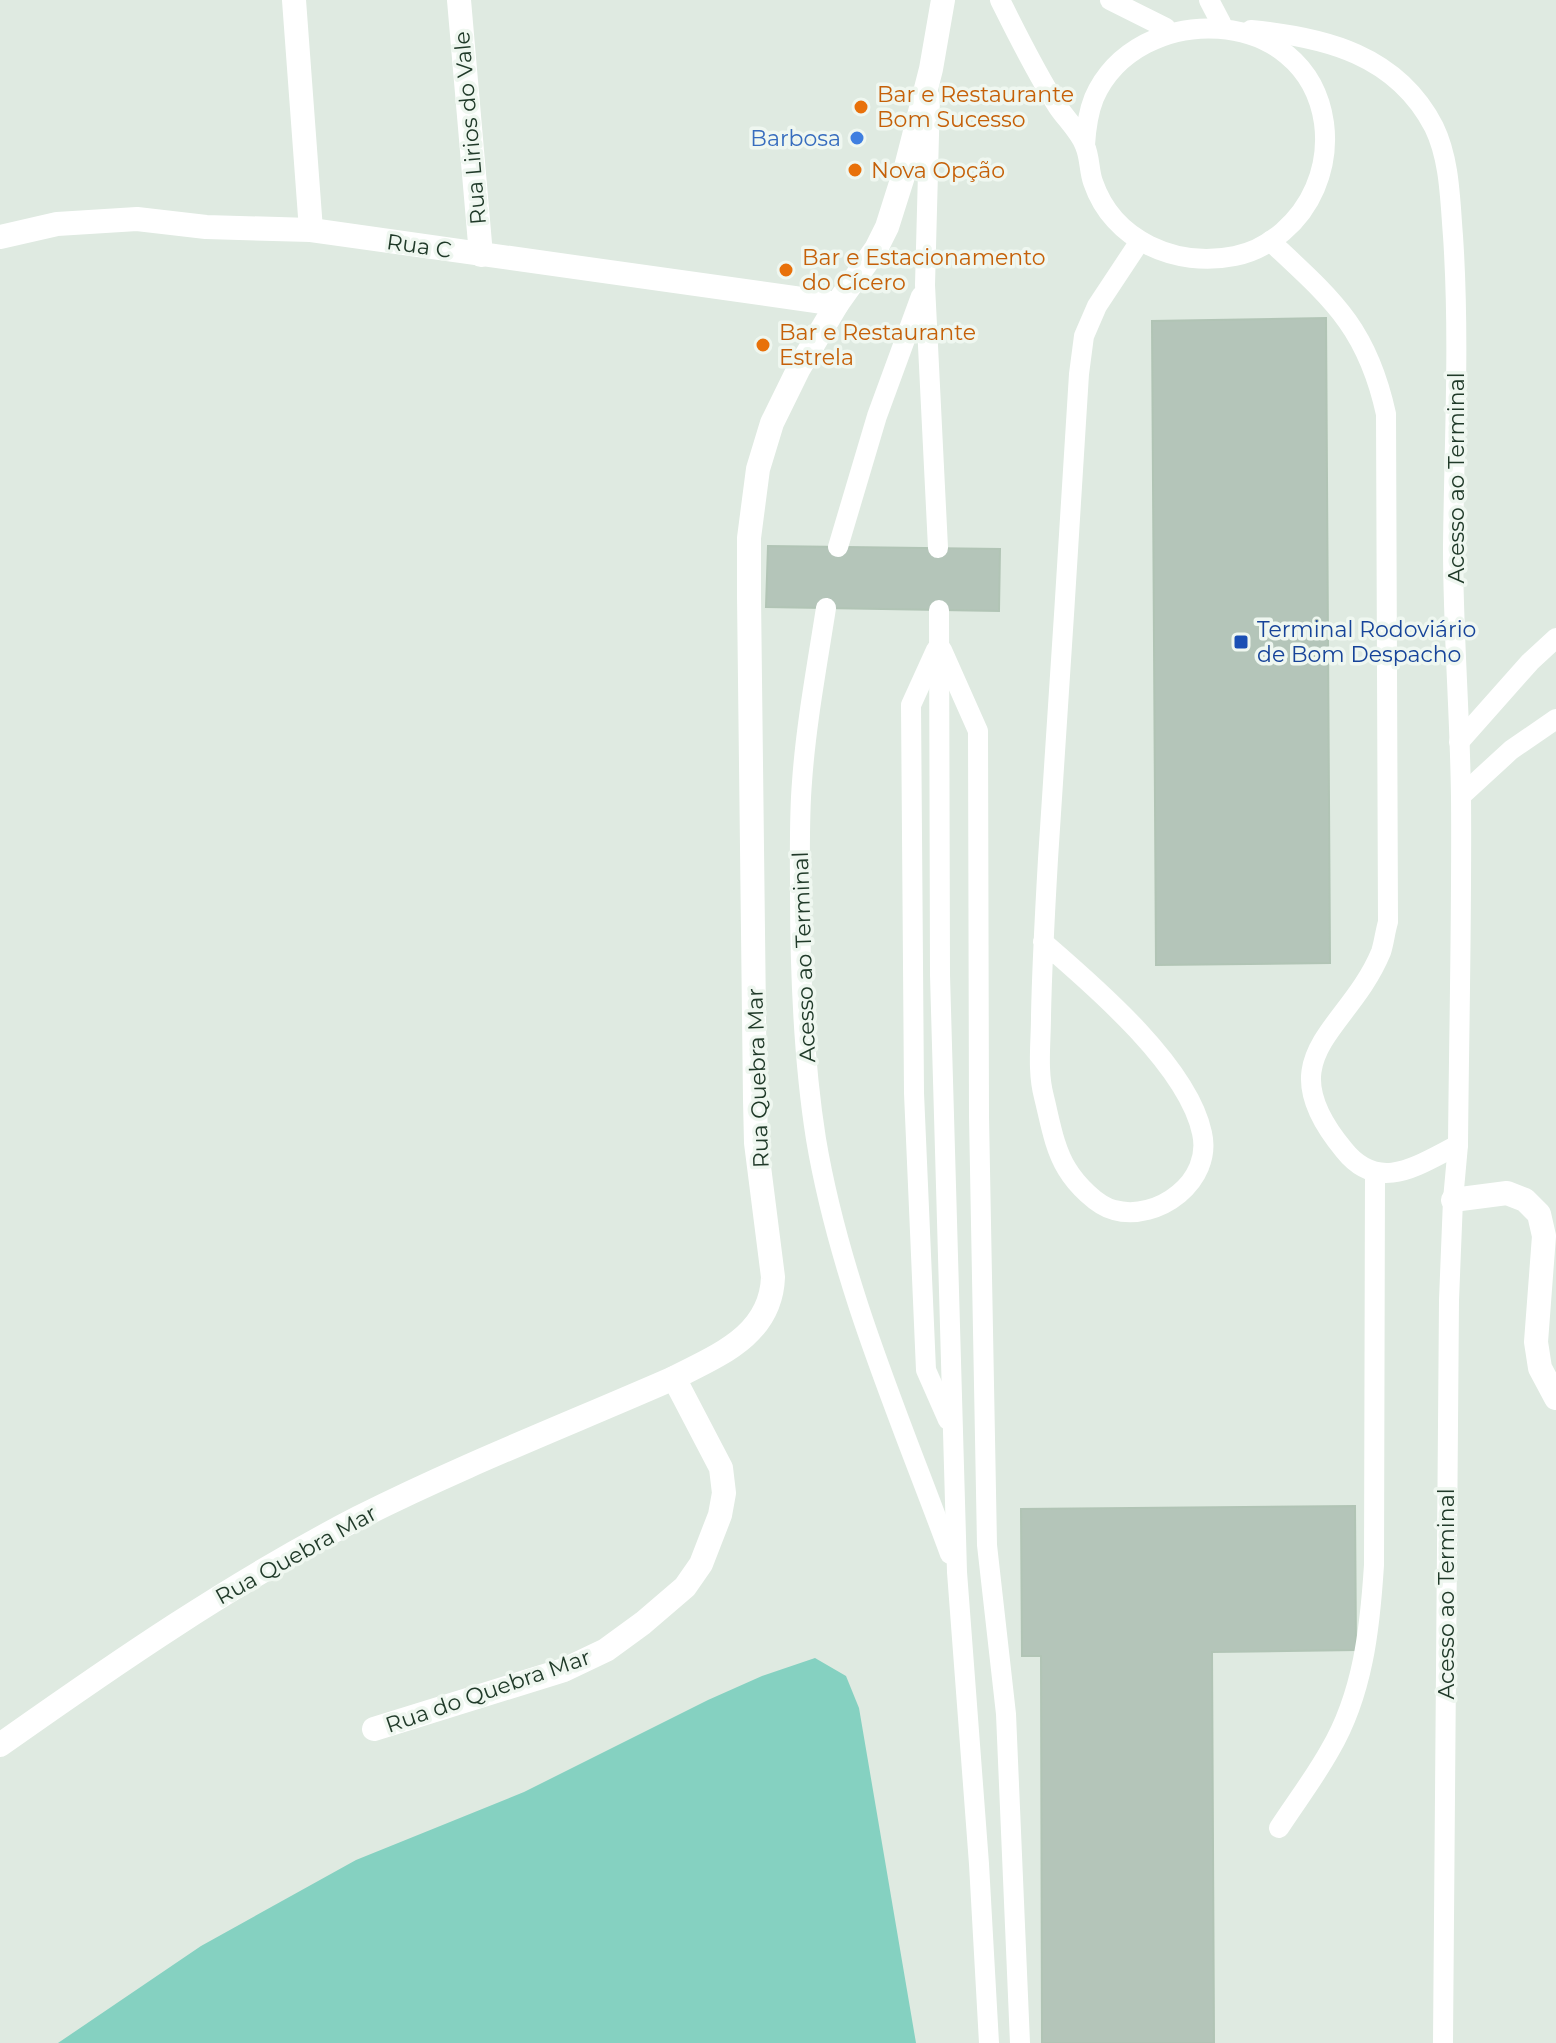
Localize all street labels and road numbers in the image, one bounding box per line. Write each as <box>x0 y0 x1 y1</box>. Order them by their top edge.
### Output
street label: Rua Lirios do Vale <box>448 30 492 226</box>
street label: Rua C <box>385 228 453 264</box>
street label: Acesso ao Terminal <box>1443 372 1470 584</box>
street label: Acesso ao Terminal <box>787 851 821 1063</box>
street label: Rua Quebra Mar <box>741 987 775 1169</box>
street label: Acesso ao Terminal <box>1433 1488 1460 1700</box>
street label: Rua Quebra Mar <box>211 1499 381 1611</box>
street label: Rua do Quebra Mar <box>382 1643 594 1739</box>

